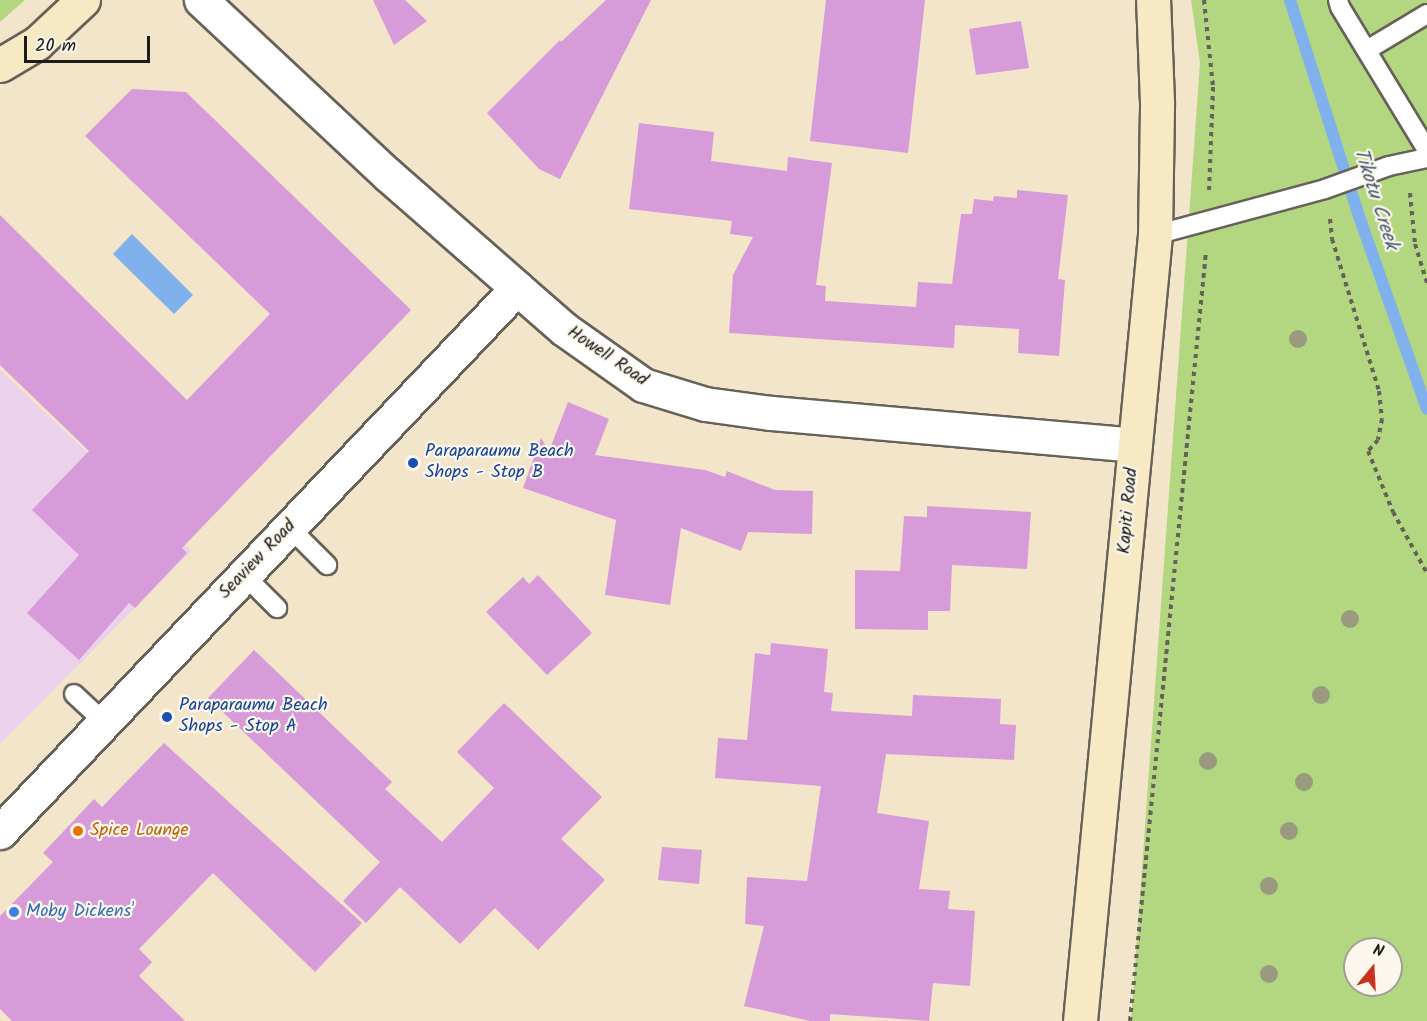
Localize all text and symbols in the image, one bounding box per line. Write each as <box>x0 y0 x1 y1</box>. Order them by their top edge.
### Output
scale bar <box>27 24 153 62</box>
text: 20 m <box>35 32 76 61</box>
water label: Tikotu Creek <box>1347 145 1403 253</box>
street label: Howell Road <box>563 322 651 392</box>
place label: Paraparaumu Beach Shops - Stop B <box>425 442 574 484</box>
marker: Paraparaumu Beach Shops - Stop B <box>406 456 420 470</box>
street label: Kapiti Road <box>1114 467 1144 555</box>
street label: Seaview Road <box>215 516 301 604</box>
place label: Paraparaumu Beach Shops - Stop A <box>179 696 328 738</box>
marker: Paraparaumu Beach Shops - Stop A <box>160 710 174 724</box>
place label: Spice Lounge <box>90 820 189 842</box>
marker: Spice Lounge <box>71 824 85 838</box>
place label: Moby Dickens' <box>26 901 134 923</box>
marker: Moby Dickens' <box>7 905 21 919</box>
north arrow <box>1343 937 1403 997</box>
text: N <box>1369 938 1387 965</box>

